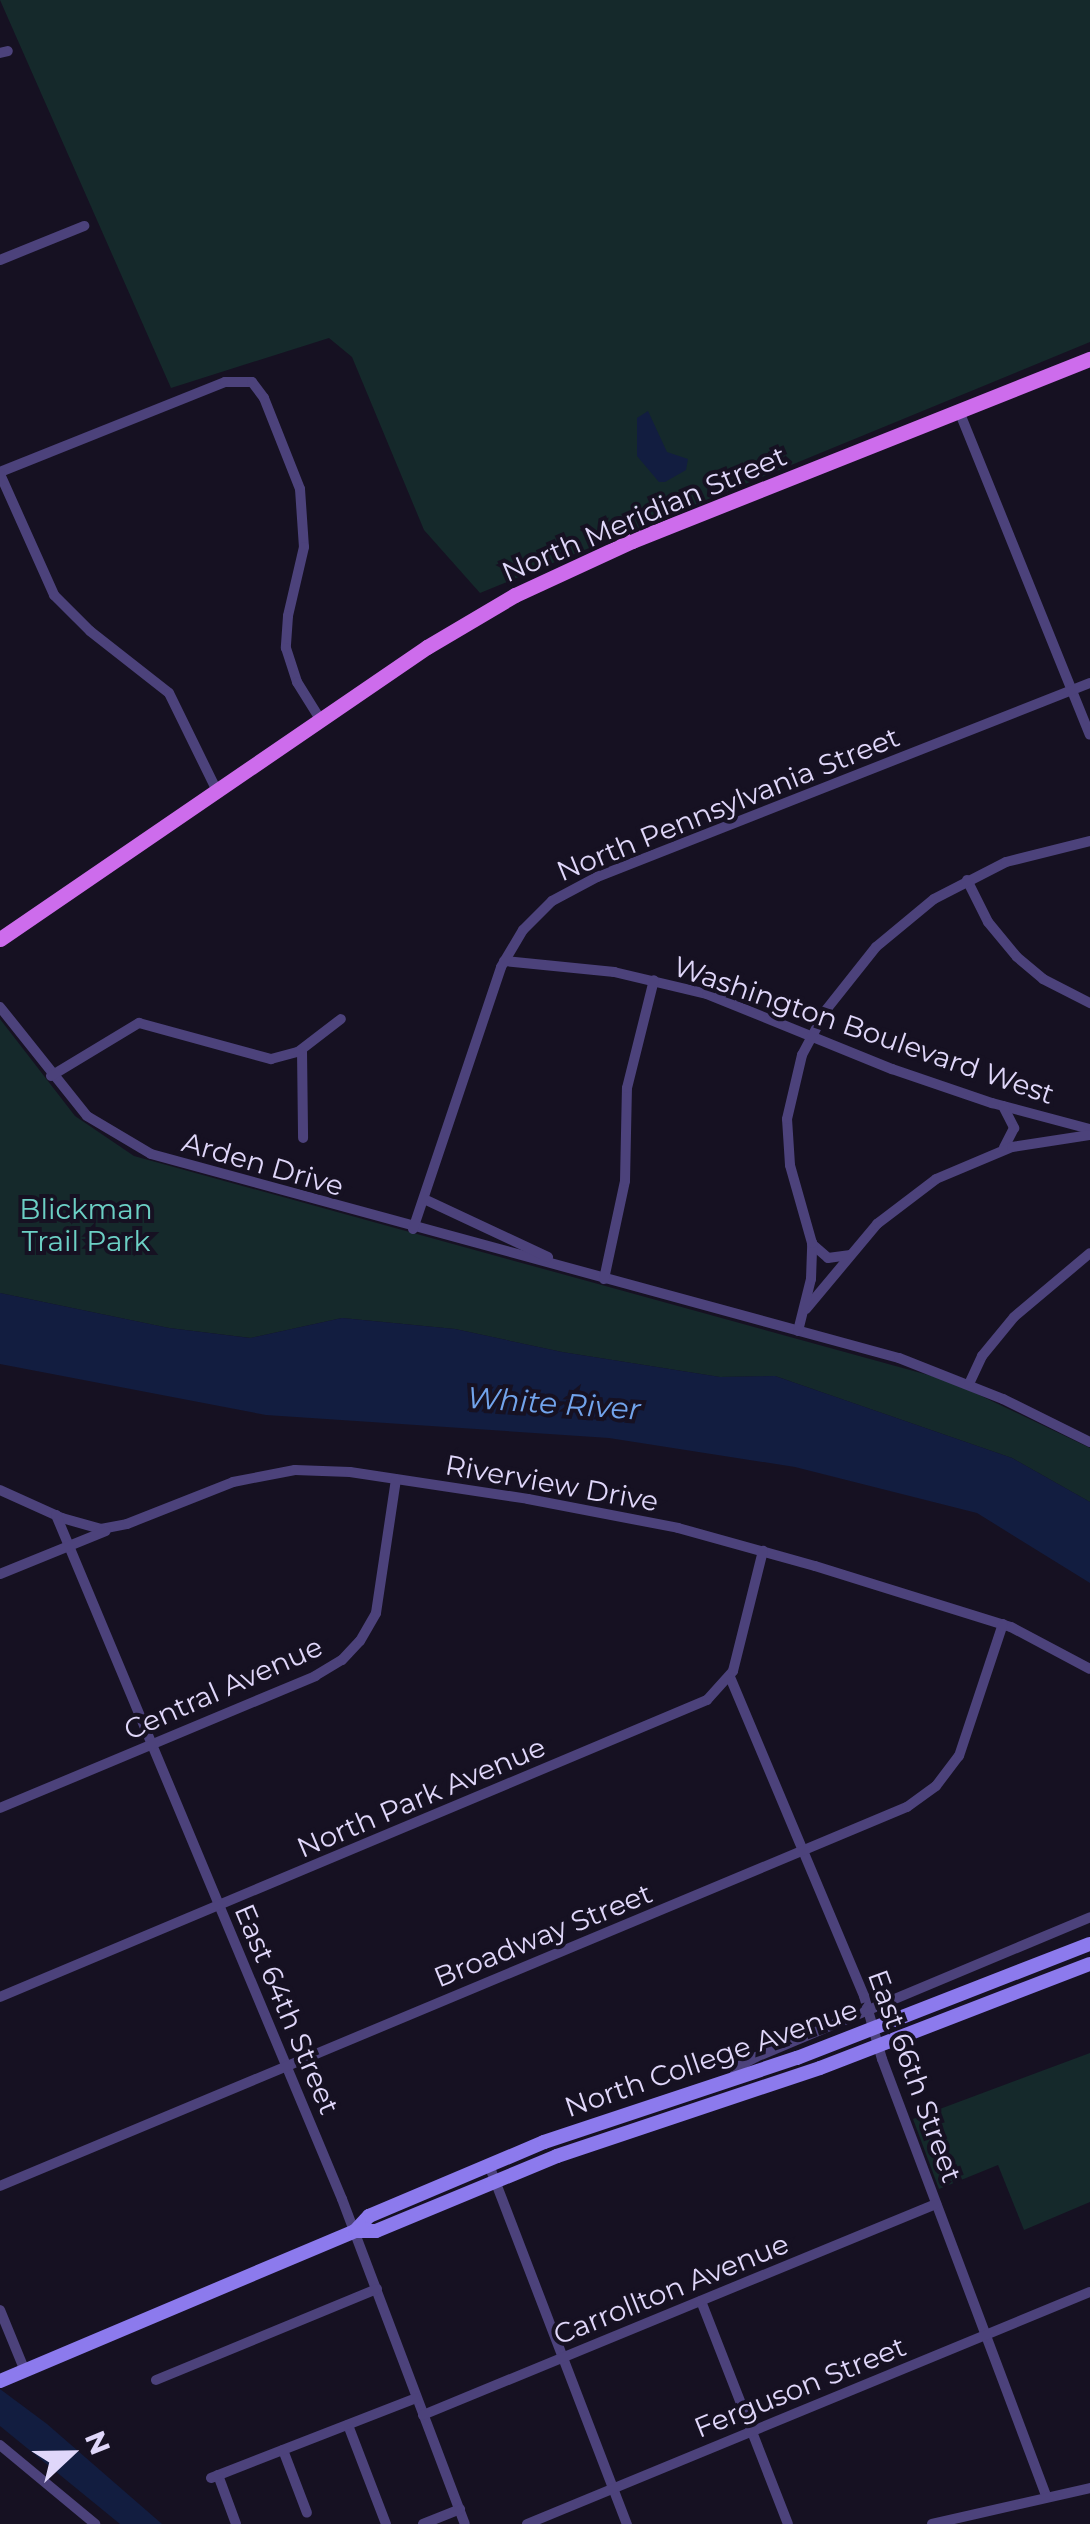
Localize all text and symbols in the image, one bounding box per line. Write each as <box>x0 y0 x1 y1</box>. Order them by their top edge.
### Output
street label: North Meridian Street <box>497 439 791 589</box>
street label: North Pennsylvania Street <box>552 720 904 888</box>
street label: Washington Boulevard West <box>669 949 1059 1111</box>
street label: Arden Drive <box>178 1125 348 1203</box>
park label: Blickman Trail Park <box>19 1192 153 1258</box>
water label: White River <box>466 1380 642 1428</box>
street label: Riverview Drive <box>443 1448 661 1518</box>
street label: Central Avenue <box>119 1629 327 1747</box>
street label: North Park Avenue <box>292 1729 550 1865</box>
street label: Broadway Street <box>429 1876 657 1994</box>
street label: East 64th Street <box>228 1899 346 2119</box>
street label: East 66th Street <box>861 1965 969 2187</box>
street label: North College Avenue <box>560 1992 862 2124</box>
street label: Carrollton Avenue <box>548 2226 794 2352</box>
street label: Ferguson Street <box>689 2329 911 2445</box>
north arrow <box>20 2404 120 2504</box>
text: N <box>78 2426 118 2460</box>

